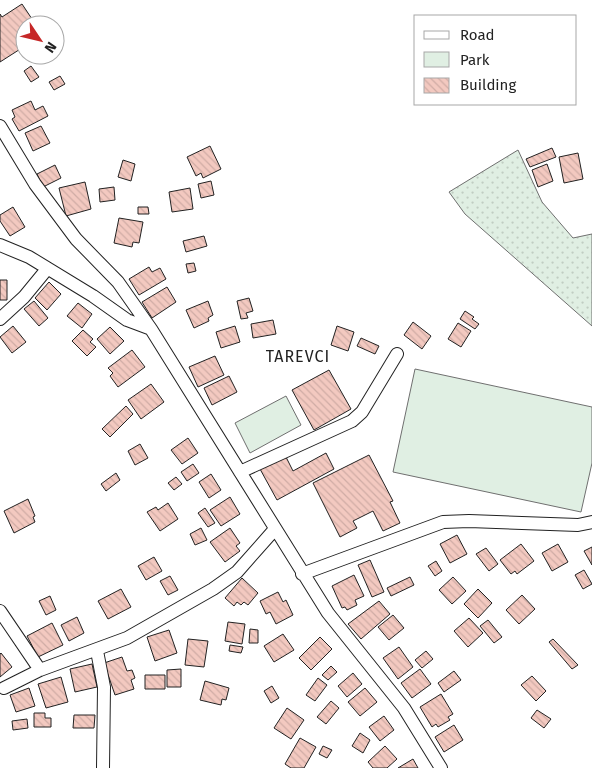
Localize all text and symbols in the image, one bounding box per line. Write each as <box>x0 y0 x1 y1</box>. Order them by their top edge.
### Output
north arrow <box>15 15 65 65</box>
legend <box>414 15 577 105</box>
text: Road <box>460 26 495 44</box>
text: N <box>41 38 60 56</box>
text: Park <box>460 51 490 69</box>
text: Building <box>460 76 516 94</box>
district label: TAREVCI <box>266 347 330 366</box>

